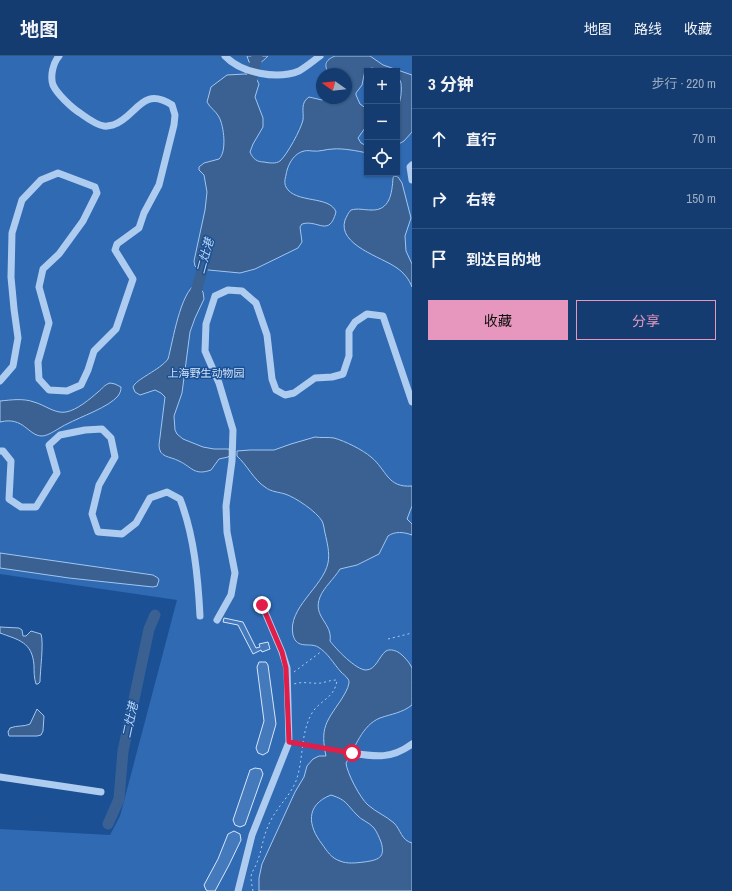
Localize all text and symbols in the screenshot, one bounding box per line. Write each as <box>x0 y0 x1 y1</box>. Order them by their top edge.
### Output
text: 地图 <box>20 16 58 42</box>
text: 地图 <box>584 20 612 38</box>
text: 路线 <box>634 20 662 38</box>
text: 收藏 <box>684 20 712 38</box>
north arrow <box>316 68 352 104</box>
map controls <box>364 68 400 176</box>
button: + <box>364 68 400 104</box>
text: 3 分钟 <box>428 72 474 95</box>
text: 步行 · 220 m <box>651 75 716 92</box>
button: − <box>364 104 400 140</box>
icon: ahead <box>428 128 450 150</box>
text: 直行 <box>466 129 496 150</box>
text: 70 m <box>692 130 716 147</box>
button: locate <box>364 140 400 176</box>
icon: right <box>428 188 450 210</box>
text: 右转 <box>466 189 496 210</box>
text: 150 m <box>686 190 716 207</box>
water label: 二灶港 <box>193 235 218 275</box>
icon: arrive <box>428 248 450 270</box>
text: 到达目的地 <box>466 249 541 270</box>
button: 收藏 <box>428 300 568 340</box>
button: 分享 <box>576 300 716 340</box>
park label: 上海野生动物园 <box>168 366 245 380</box>
route end <box>253 596 271 614</box>
water label: 二灶港 <box>118 699 142 739</box>
route start <box>343 744 361 762</box>

